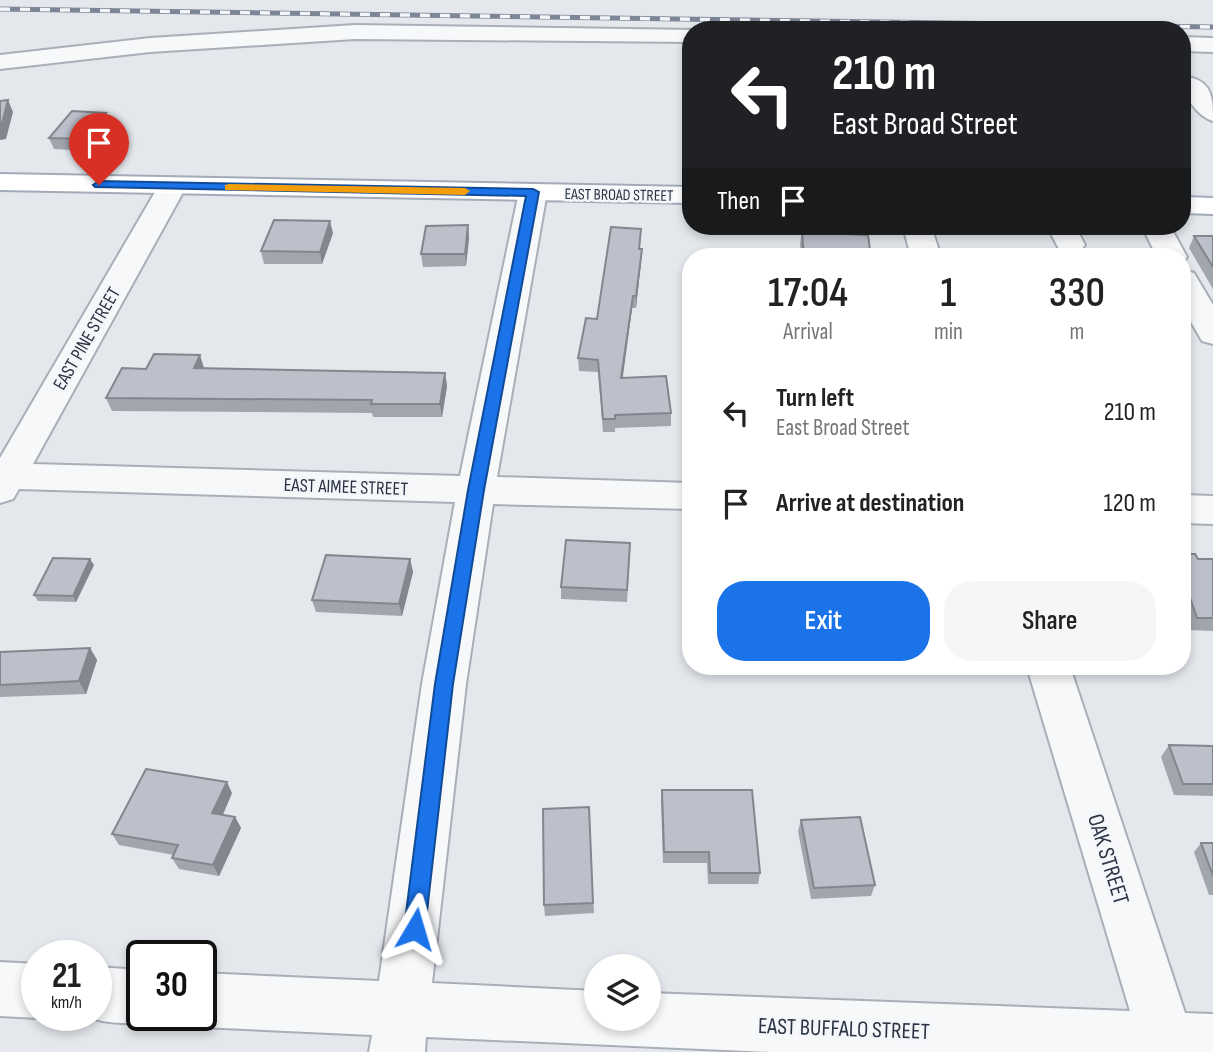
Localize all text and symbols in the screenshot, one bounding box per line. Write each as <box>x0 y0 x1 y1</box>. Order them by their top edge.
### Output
text: 210 m <box>832 45 936 104</box>
icon: left <box>717 49 808 140</box>
text: East Broad Street <box>832 105 1018 144</box>
pin <box>69 113 129 185</box>
icon: arrive <box>80 124 118 162</box>
icon: arrive <box>774 182 812 220</box>
street label: EAST BROAD STREET <box>564 185 674 206</box>
text: Then <box>717 186 760 217</box>
text: 17:04 <box>768 268 848 319</box>
text: 1 <box>941 268 956 319</box>
text: 330 <box>1049 268 1105 319</box>
street label: EAST PINE STREET <box>49 283 126 394</box>
text: Arrival <box>783 318 833 346</box>
text: min <box>934 318 963 346</box>
text: m <box>1070 318 1084 346</box>
text: Turn left <box>776 383 854 414</box>
icon: left <box>717 394 755 432</box>
text: 210 m <box>1104 397 1156 428</box>
text: East Broad Street <box>776 414 910 442</box>
street label: EAST AIMEE STREET <box>283 474 409 501</box>
icon: arrive <box>717 485 755 523</box>
text: Arrive at destination <box>776 488 964 519</box>
text: 120 m <box>1103 488 1156 519</box>
button: Exit <box>717 581 930 661</box>
button: Share <box>944 581 1156 661</box>
street label: OAK STREET <box>1081 811 1135 908</box>
position arrow <box>378 892 452 966</box>
speed limit sign: 30 <box>126 940 217 1031</box>
map controls <box>584 954 661 1031</box>
button: layers <box>584 954 661 1031</box>
text: 21 <box>52 955 81 998</box>
text: km/h <box>51 992 82 1013</box>
street label: EAST BUFFALO STREET <box>758 1012 930 1046</box>

